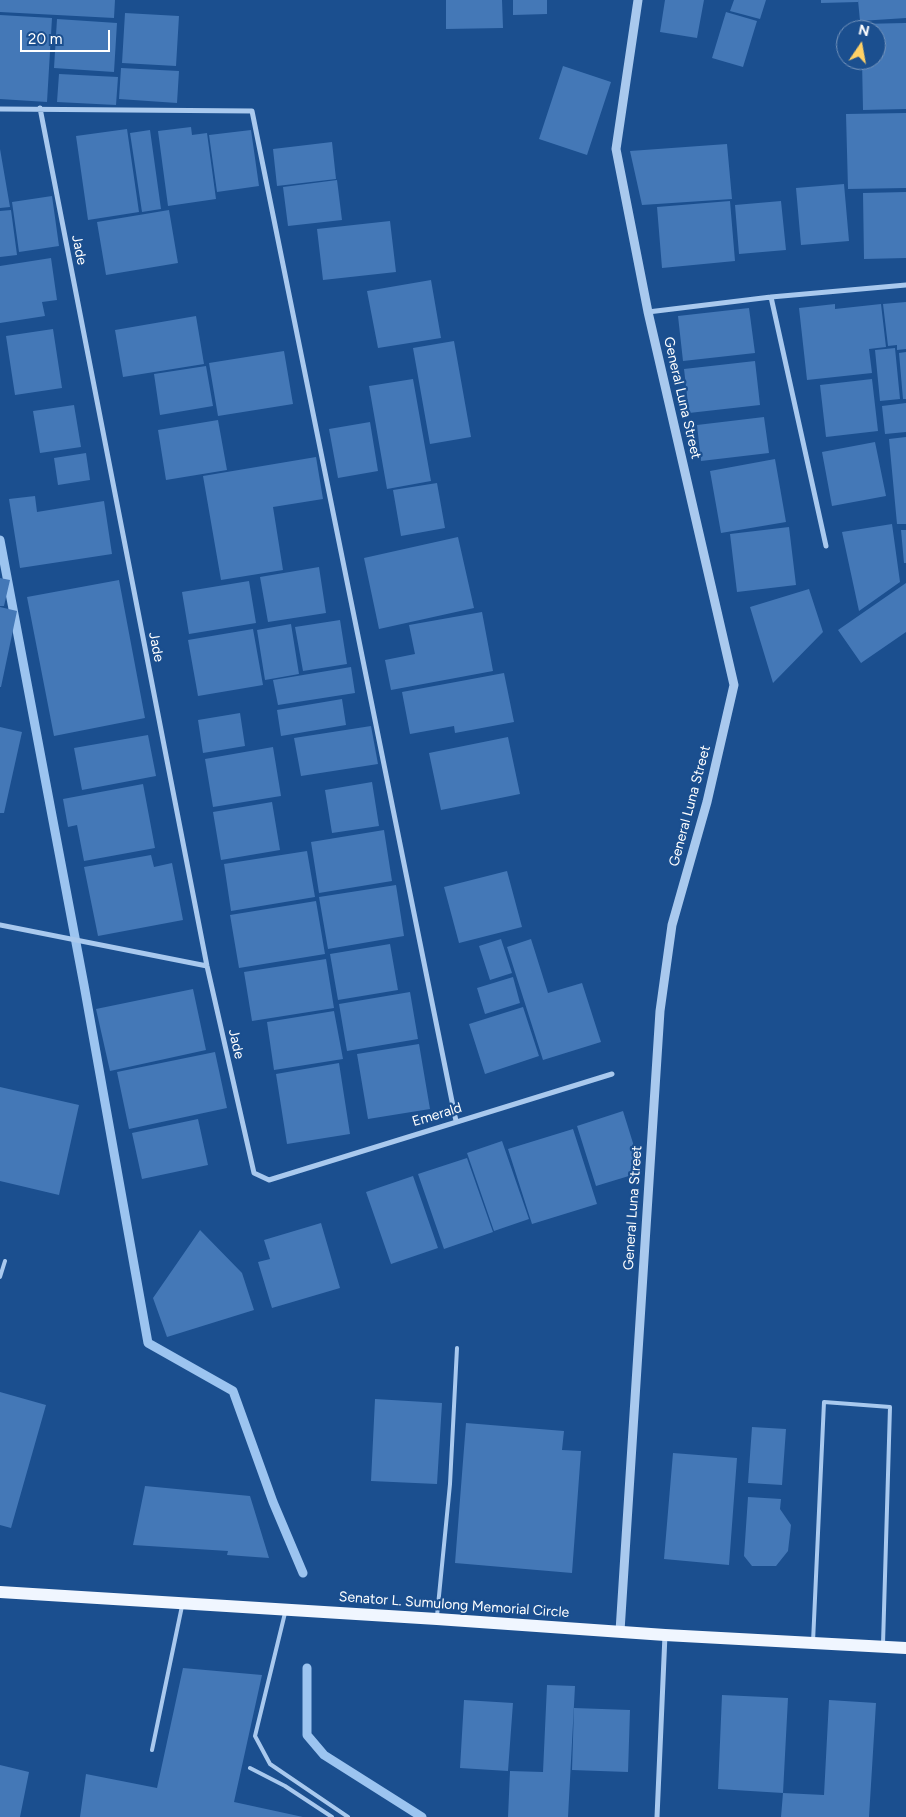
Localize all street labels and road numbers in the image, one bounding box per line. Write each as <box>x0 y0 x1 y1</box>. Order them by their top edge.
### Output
street label: Jade <box>68 234 90 266</box>
street label: General Luna Street <box>660 335 704 461</box>
street label: Jade <box>145 631 167 663</box>
street label: General Luna Street <box>666 744 714 868</box>
street label: Jade <box>224 1027 248 1061</box>
street label: Emerald <box>410 1100 464 1130</box>
street label: General Luna Street <box>620 1145 646 1271</box>
street label: Senator L. Sumulong Memorial Circle <box>338 1589 570 1621</box>

